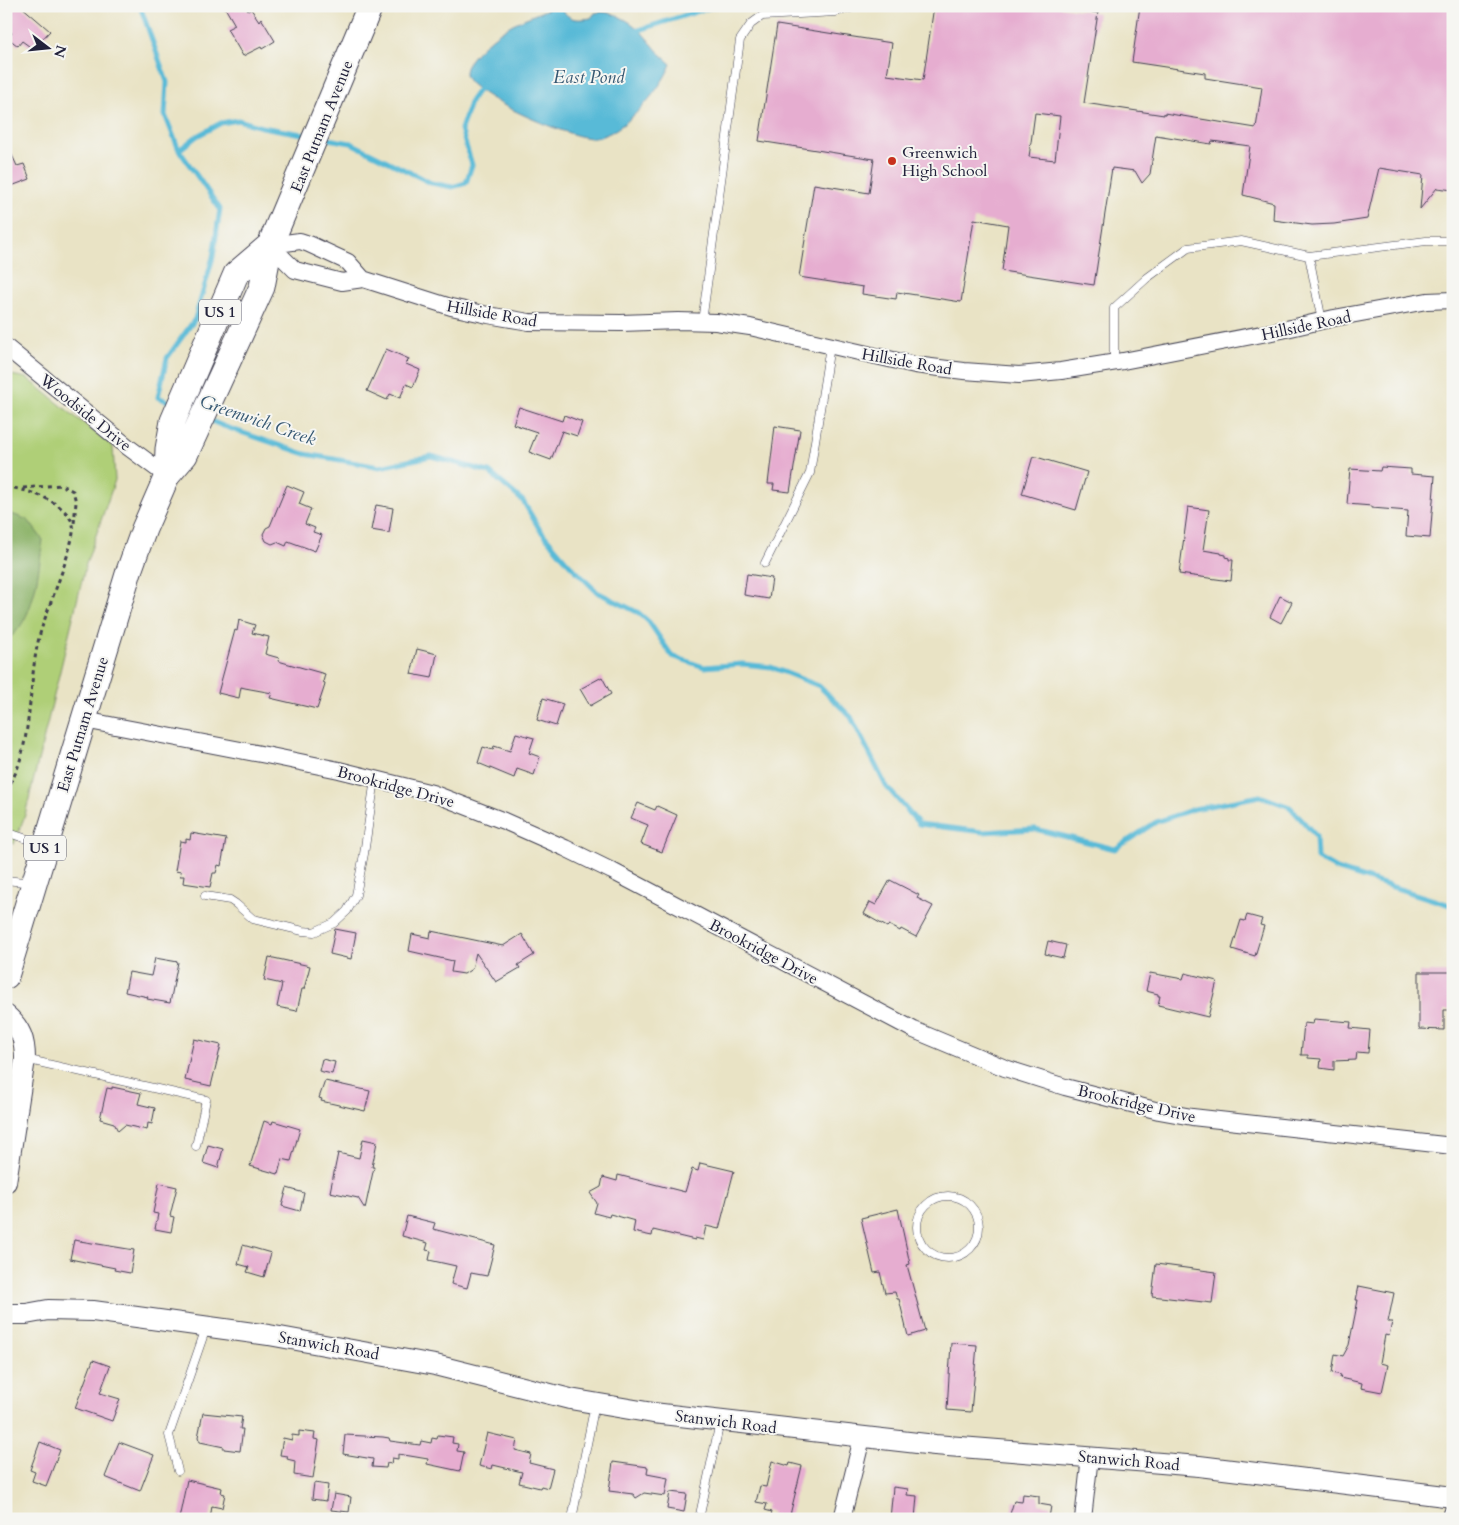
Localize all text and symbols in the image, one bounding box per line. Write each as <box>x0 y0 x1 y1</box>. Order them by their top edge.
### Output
north arrow <box>22 22 72 72</box>
text: N <box>49 43 71 60</box>
street label: East Putnam Avenue <box>285 57 358 196</box>
water label: East Pond <box>553 65 626 90</box>
place label: Greenwich High School <box>902 142 987 182</box>
marker: Greenwich High School <box>886 155 898 167</box>
street label: Hillside Road <box>445 295 539 333</box>
road number: US 1 <box>199 300 241 324</box>
street label: Hillside Road <box>1259 306 1354 346</box>
street label: Hillside Road <box>860 343 954 381</box>
street label: Woodside Drive <box>34 368 136 457</box>
water label: Greenwich Creek <box>196 389 319 452</box>
street label: East Putnam Avenue <box>52 654 114 795</box>
street label: Brookridge Drive <box>335 761 457 813</box>
road number: US 1 <box>24 836 66 860</box>
street label: Brookridge Drive <box>705 914 822 990</box>
street label: Brookridge Drive <box>1076 1080 1198 1128</box>
street label: Stanwich Road <box>277 1326 381 1366</box>
street label: Stanwich Road <box>674 1405 778 1439</box>
street label: Stanwich Road <box>1077 1446 1181 1476</box>

